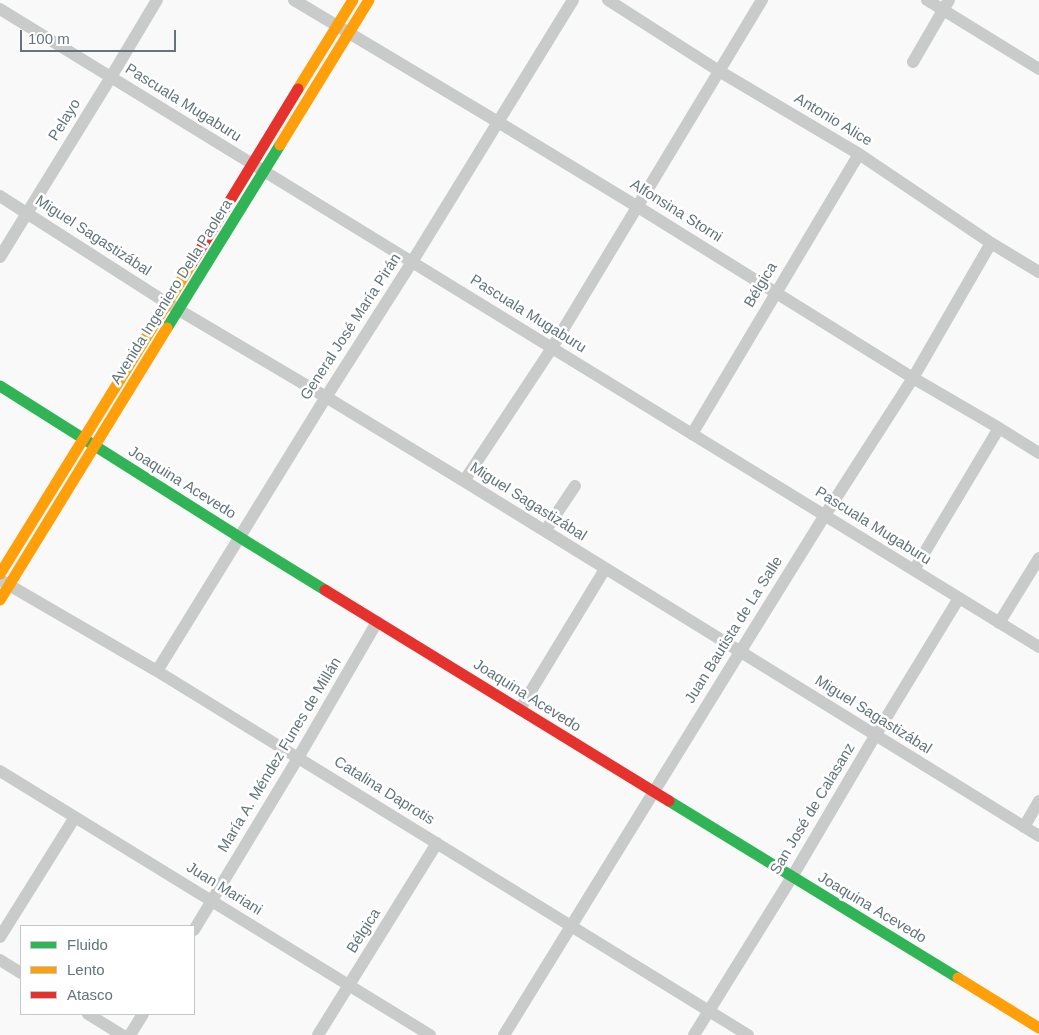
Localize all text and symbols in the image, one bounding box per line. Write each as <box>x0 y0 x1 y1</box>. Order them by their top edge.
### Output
scale bar <box>22 20 179 52</box>
text: 100 m <box>28 30 70 47</box>
street label: Pascuala Mugaburu <box>122 60 244 146</box>
street label: Antonio Alice <box>791 90 875 150</box>
street label: Pelayo <box>45 96 85 144</box>
street label: Alfonsina Storni <box>627 176 725 246</box>
street label: Miguel Sagastizábal <box>32 192 154 280</box>
street label: Avenida Ingeniero Della Paolera <box>107 196 237 388</box>
street label: General José María Pirán <box>297 250 405 404</box>
street label: Bélgica <box>741 259 781 311</box>
street label: Pascuala Mugaburu <box>467 271 589 357</box>
street label: Joaquina Acevedo <box>125 443 239 523</box>
street label: Miguel Sagastizábal <box>466 459 590 545</box>
street label: Pascuala Mugaburu <box>812 483 934 569</box>
street label: Juan Bautista de La Salle <box>681 553 787 707</box>
street label: María A. Méndez Funes de Millán <box>215 654 345 856</box>
street label: Joaquina Acevedo <box>470 656 584 736</box>
street label: Miguel Sagastizábal <box>811 672 935 758</box>
street label: San José de Calasanz <box>767 740 859 878</box>
street label: Catalina Daprotis <box>330 753 438 829</box>
street label: Juan Mariani <box>183 859 265 919</box>
street label: Joaquina Acevedo <box>814 869 930 947</box>
street label: Bélgica <box>343 905 385 957</box>
legend <box>20 925 195 1015</box>
text: Fluido <box>67 936 108 953</box>
text: Lento <box>67 961 105 978</box>
text: Atasco <box>67 986 113 1003</box>

